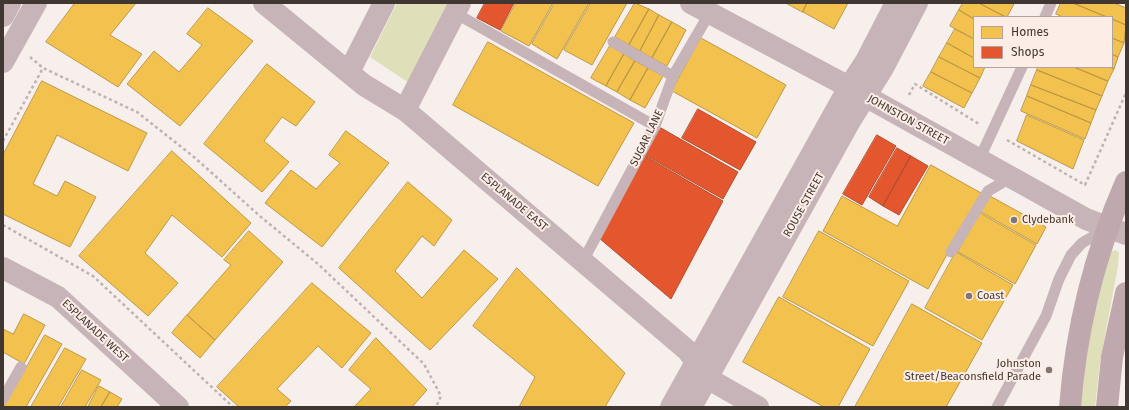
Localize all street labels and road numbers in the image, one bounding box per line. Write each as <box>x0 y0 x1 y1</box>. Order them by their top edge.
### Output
street label: JOHNSTON STREET <box>865 92 951 148</box>
street label: SUGAR LANE <box>628 108 666 168</box>
street label: ESPLANADE EAST <box>478 170 550 234</box>
street label: ROUSE STREET <box>781 170 827 240</box>
street label: ESPLANADE WEST <box>59 297 131 365</box>

